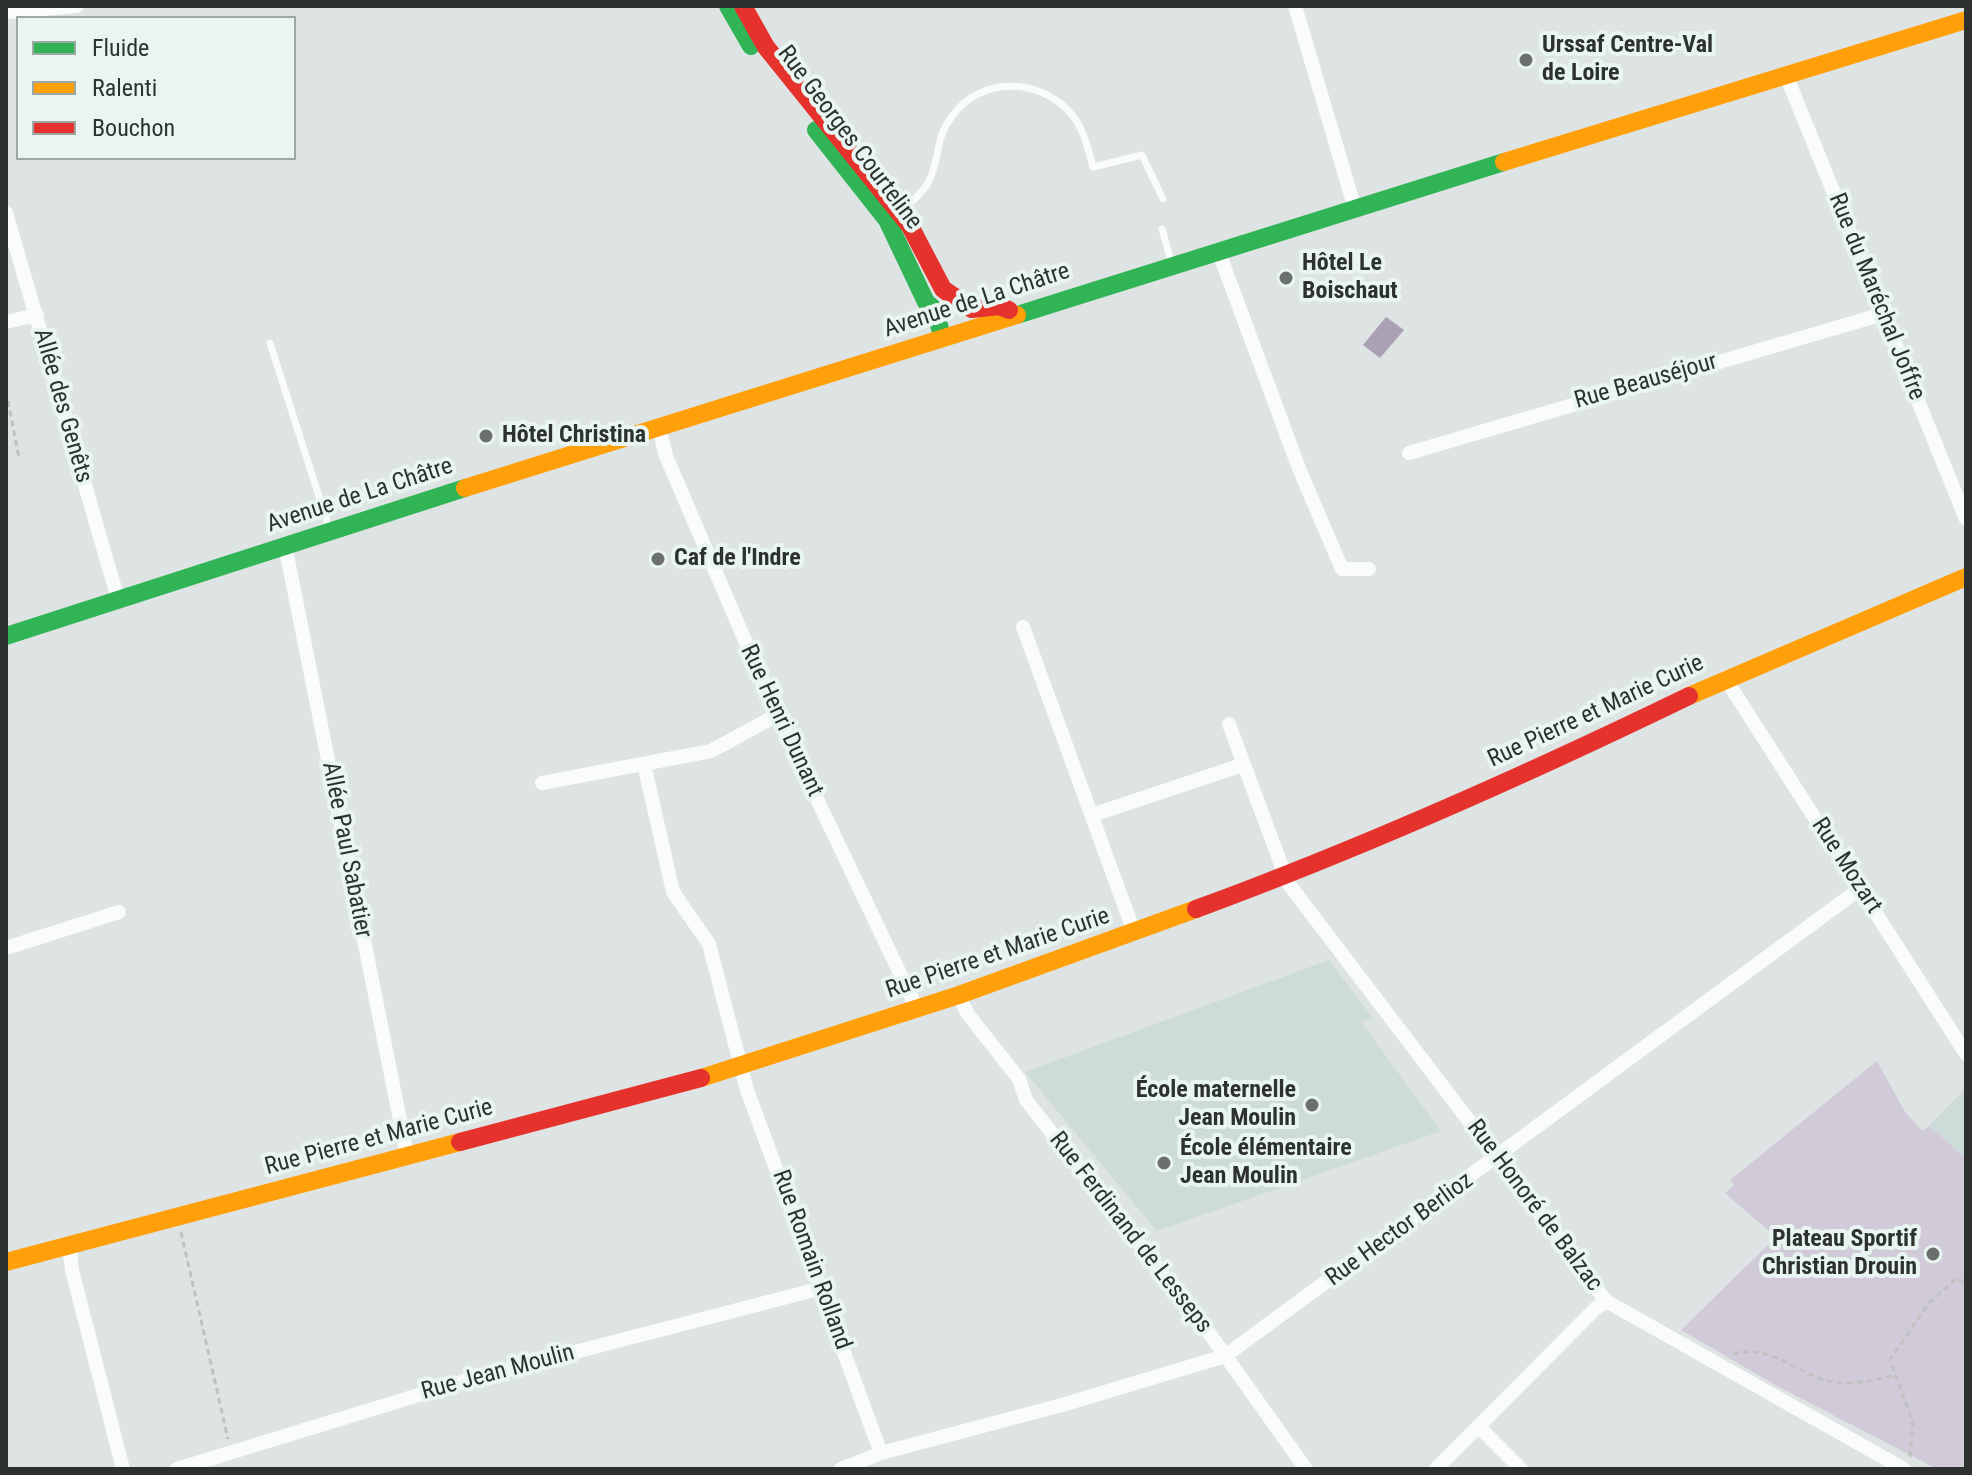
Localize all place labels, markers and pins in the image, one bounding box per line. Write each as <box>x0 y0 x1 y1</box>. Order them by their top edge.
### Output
place label: Urssaf Centre-Val de Loire <box>1542 32 1713 88</box>
marker: Urssaf Centre-Val de Loire <box>1517 51 1535 69</box>
place label: Hôtel Le Boischaut <box>1302 250 1398 306</box>
marker: Hôtel Le Boischaut <box>1277 269 1295 287</box>
place label: Hôtel Christina <box>502 422 646 450</box>
marker: Hôtel Christina <box>477 427 495 445</box>
place label: Caf de l'Indre <box>674 545 801 573</box>
marker: Caf de l'Indre <box>649 550 667 568</box>
place label: École maternelle Jean Moulin <box>1136 1077 1296 1133</box>
marker: École maternelle Jean Moulin <box>1303 1096 1321 1114</box>
place label: École élémentaire Jean Moulin <box>1180 1135 1352 1191</box>
marker: École élémentaire Jean Moulin <box>1155 1154 1173 1172</box>
place label: Plateau Sportif Christian Drouin <box>1762 1226 1917 1282</box>
marker: Plateau Sportif Christian Drouin <box>1924 1245 1942 1263</box>

